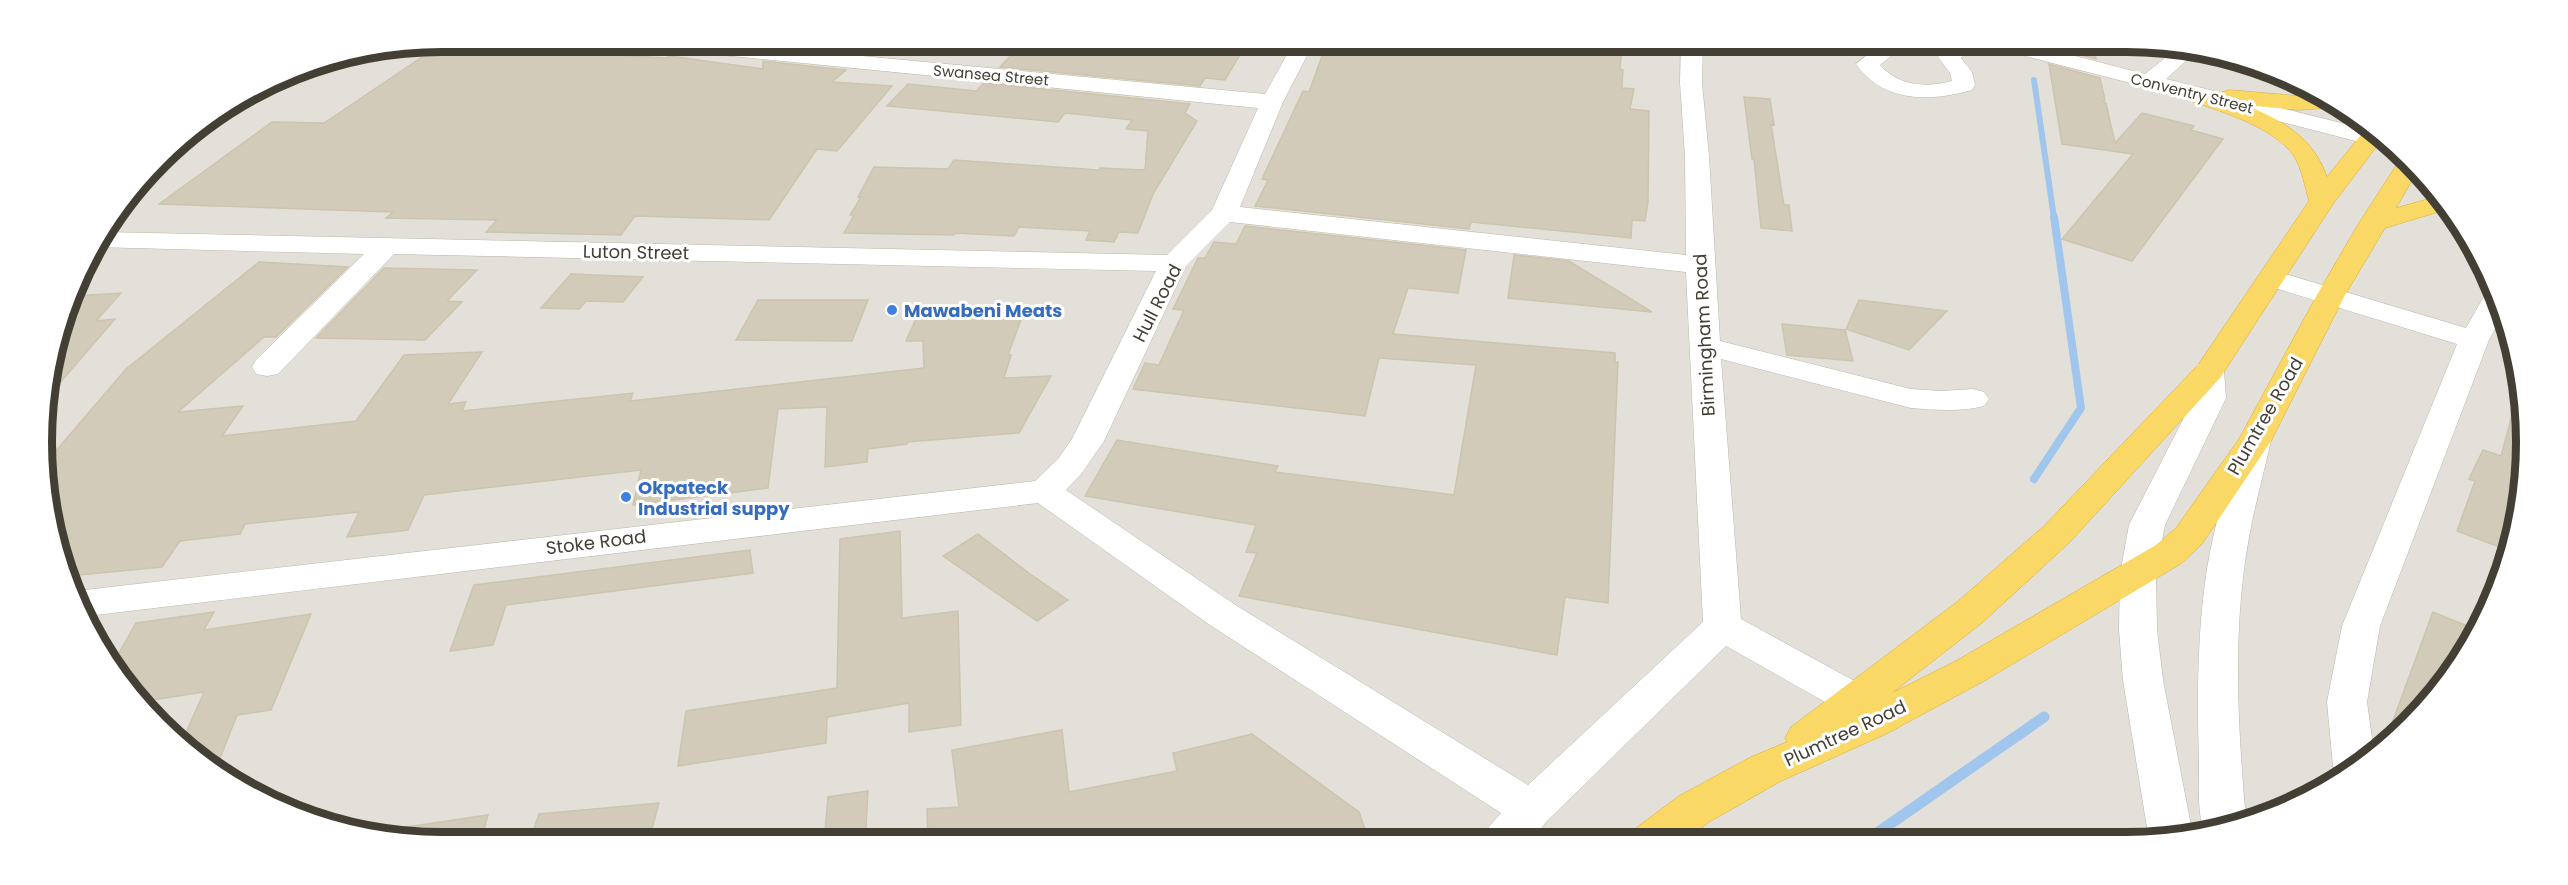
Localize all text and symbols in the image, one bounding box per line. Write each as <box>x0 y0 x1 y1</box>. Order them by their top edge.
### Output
street label: Swansea Street <box>932 59 1050 91</box>
street label: Conventry Street <box>2129 68 2255 118</box>
street label: Luton Street <box>583 239 689 265</box>
street label: Birmingham Road <box>1687 253 1721 417</box>
street label: Hull Road <box>1127 260 1187 346</box>
place label: Mawabeni Meats <box>904 298 1062 323</box>
marker: Mawabeni Meats <box>885 303 899 317</box>
street label: Plumtree Road <box>2221 353 2309 479</box>
place label: Okpateck Industrial suppy <box>638 475 790 521</box>
marker: Okpateck Industrial suppy <box>619 490 633 504</box>
street label: Stoke Road <box>545 523 647 561</box>
street label: Plumtree Road <box>1780 694 1910 772</box>

